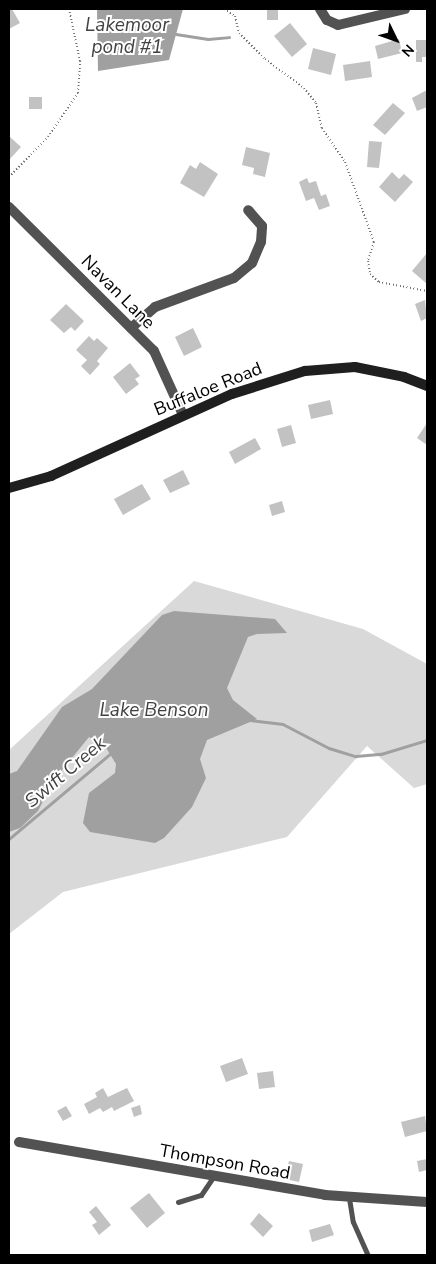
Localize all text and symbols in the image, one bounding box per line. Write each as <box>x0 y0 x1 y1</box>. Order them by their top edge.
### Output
water label: Lakemoor pond #1 <box>85 15 169 59</box>
north arrow <box>371 15 421 65</box>
text: N <box>397 40 418 61</box>
street label: Navan Lane <box>77 251 159 333</box>
street label: Buffaloe Road <box>151 357 265 421</box>
water label: Lake Benson <box>100 700 208 722</box>
water label: Swift Creek <box>21 733 111 813</box>
street label: Thompson Road <box>158 1140 292 1184</box>

